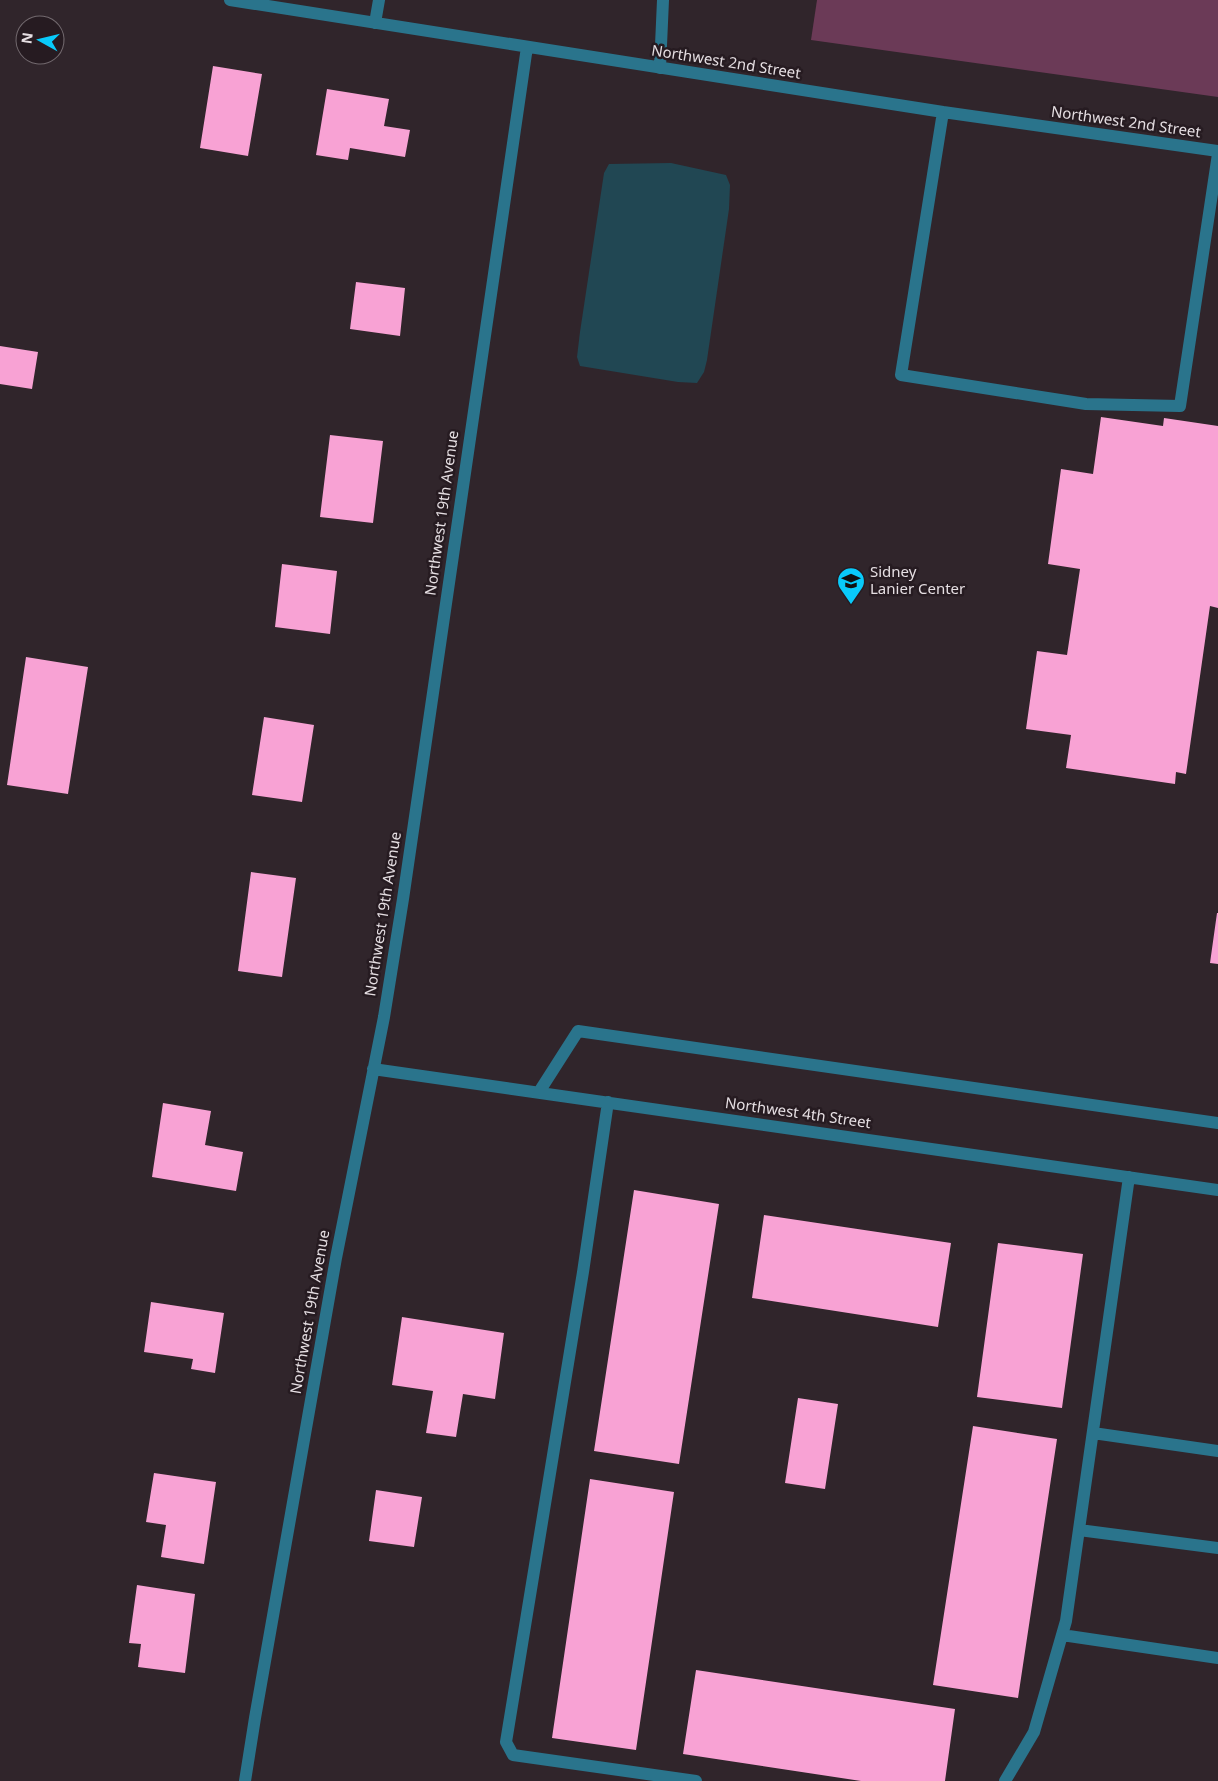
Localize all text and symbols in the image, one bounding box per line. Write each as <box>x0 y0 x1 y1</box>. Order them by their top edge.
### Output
north arrow <box>15 15 65 65</box>
text: N <box>16 31 37 45</box>
street label: Northwest 2nd Street <box>650 39 803 83</box>
street label: Northwest 2nd Street <box>1050 101 1203 141</box>
street label: Northwest 19th Avenue <box>420 429 463 597</box>
place label: Sidney Lanier Center <box>870 561 965 598</box>
school or university icon: Sidney Lanier Center <box>836 566 866 605</box>
street label: Northwest 19th Avenue <box>359 830 405 998</box>
street label: Northwest 4th Street <box>724 1092 873 1132</box>
street label: Northwest 19th Avenue <box>285 1228 333 1396</box>

